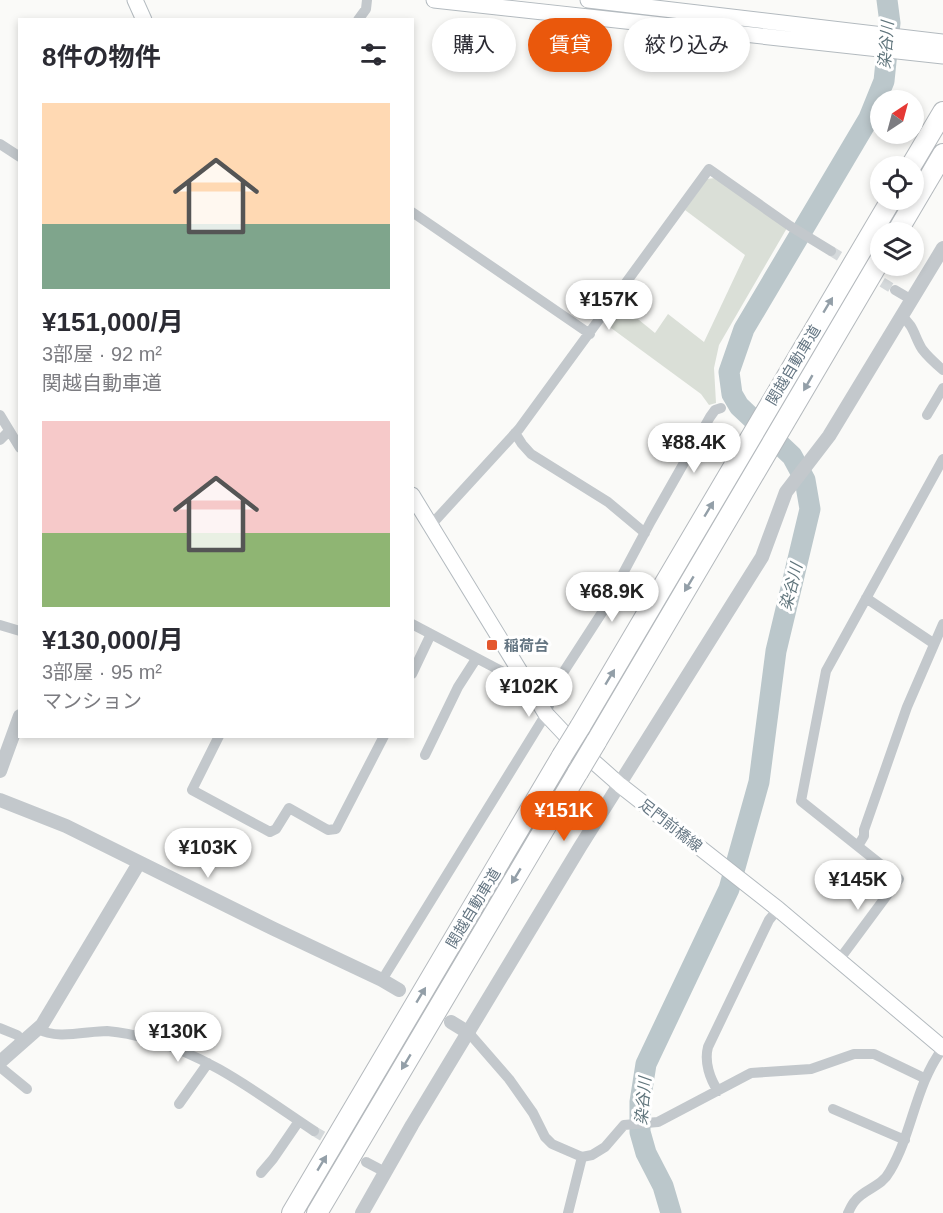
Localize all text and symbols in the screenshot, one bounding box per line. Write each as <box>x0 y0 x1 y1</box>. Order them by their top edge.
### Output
chip: 購入 <box>432 18 516 72</box>
chip: 賃貸 <box>528 18 612 72</box>
chip: 絞り込み <box>624 18 750 72</box>
water label: 染谷川 <box>876 18 896 70</box>
icon: filters <box>357 38 390 71</box>
text: 8件の物件 <box>42 42 160 72</box>
north arrow <box>870 90 924 144</box>
map controls <box>870 90 924 276</box>
icon: home <box>162 142 270 250</box>
button: locate <box>870 156 924 210</box>
button: layers <box>870 222 924 276</box>
pin: ¥157K <box>567 280 651 331</box>
text: ¥157K <box>580 288 638 310</box>
one-way arrow <box>823 297 834 313</box>
text: ¥151,000/月 <box>42 307 184 337</box>
street label: 関越自動車道 <box>763 322 823 408</box>
text: 3部屋 · 92 m² <box>42 343 162 365</box>
text: 関越自動車道 <box>42 372 162 394</box>
one-way arrow <box>803 375 814 391</box>
pin: ¥88.4K <box>645 423 743 474</box>
text: ¥88.4K <box>662 431 726 453</box>
icon: home <box>162 460 270 568</box>
one-way arrow <box>703 501 714 517</box>
water label: 染谷川 <box>777 560 806 612</box>
pin: ¥68.9K <box>563 572 661 623</box>
one-way arrow <box>684 576 695 592</box>
text: ¥68.9K <box>580 580 644 602</box>
text: ¥130,000/月 <box>42 625 184 655</box>
place label: 稲荷台 <box>504 637 549 654</box>
marker: 稲荷台 <box>485 638 499 652</box>
text: 3部屋 · 95 m² <box>42 661 162 683</box>
pin: ¥102K <box>487 667 571 718</box>
one-way arrow <box>604 669 615 685</box>
text: ¥102K <box>500 675 558 697</box>
text: マンション <box>42 690 142 712</box>
pin: ¥151K <box>522 791 606 842</box>
street label: 足門前橋線 <box>636 795 706 855</box>
text: ¥151K <box>535 799 593 821</box>
pin: ¥103K <box>166 828 250 879</box>
text: ¥103K <box>179 836 237 858</box>
pin: ¥145K <box>816 860 900 911</box>
street label: 関越自動車道 <box>443 865 503 951</box>
one-way arrow <box>511 868 522 884</box>
text: ¥145K <box>829 868 887 890</box>
one-way arrow <box>416 987 427 1003</box>
pin: ¥130K <box>136 1012 220 1063</box>
text: ¥130K <box>149 1020 207 1042</box>
one-way arrow <box>401 1054 412 1070</box>
water label: 染谷川 <box>632 1074 654 1126</box>
one-way arrow <box>317 1154 327 1171</box>

